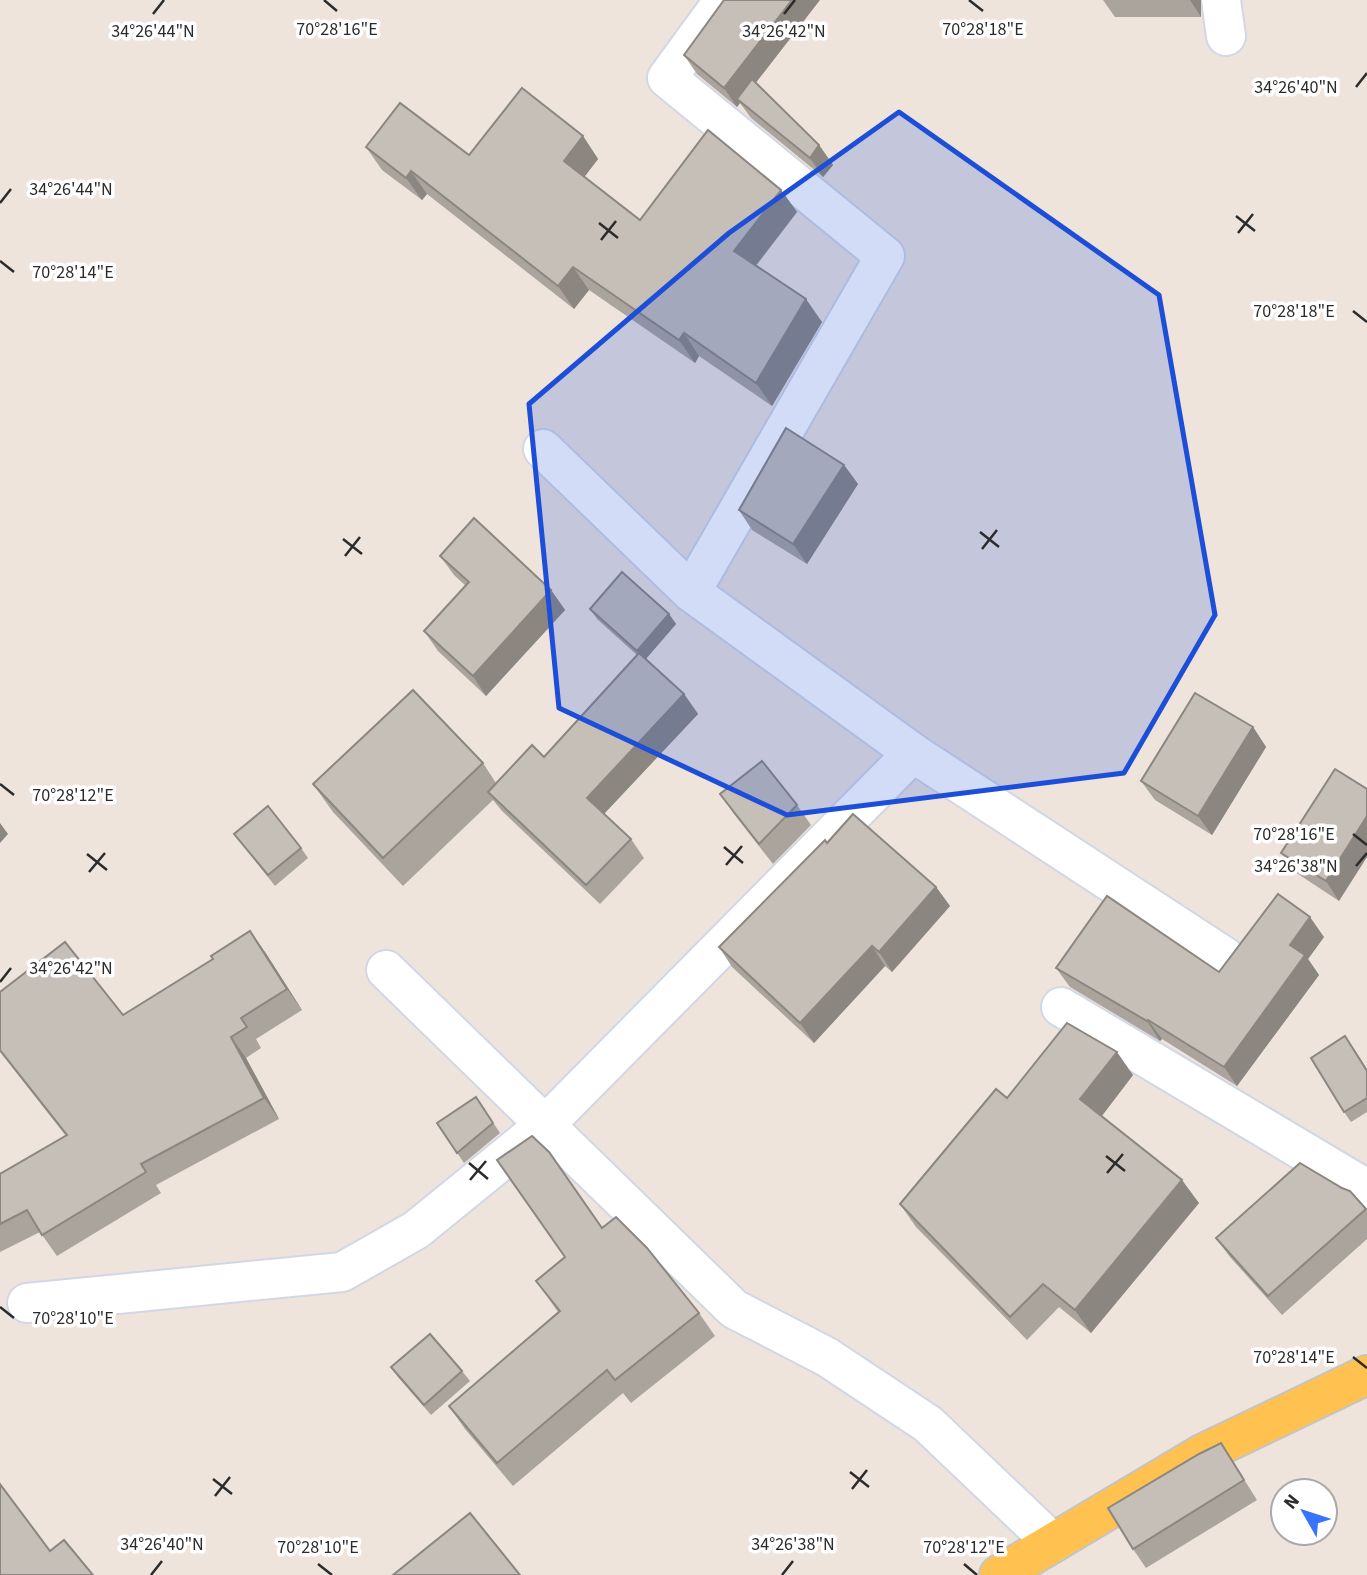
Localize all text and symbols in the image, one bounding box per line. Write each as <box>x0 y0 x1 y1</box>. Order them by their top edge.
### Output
text: 70°28'16"E <box>296 17 378 42</box>
text: 70°28'18"E <box>942 17 1024 42</box>
text: 34°26'44"N <box>111 19 195 44</box>
text: 34°26'42"N <box>742 19 826 44</box>
text: 34°26'40"N <box>1254 75 1338 100</box>
text: 34°26'44"N <box>29 177 113 202</box>
text: 70°28'14"E <box>32 260 114 285</box>
text: 70°28'18"E <box>1253 299 1335 324</box>
text: 70°28'12"E <box>32 783 114 808</box>
text: 70°28'16"E <box>1253 822 1335 847</box>
text: 34°26'38"N <box>1254 854 1338 879</box>
text: 34°26'42"N <box>29 956 113 981</box>
text: 70°28'10"E <box>32 1306 114 1331</box>
text: 70°28'14"E <box>1253 1345 1335 1370</box>
north arrow <box>1269 1477 1339 1547</box>
text: N <box>1277 1489 1306 1516</box>
text: 34°26'40"N <box>120 1532 204 1557</box>
text: 34°26'38"N <box>751 1532 835 1557</box>
text: 70°28'10"E <box>277 1535 359 1560</box>
text: 70°28'12"E <box>923 1535 1005 1560</box>

